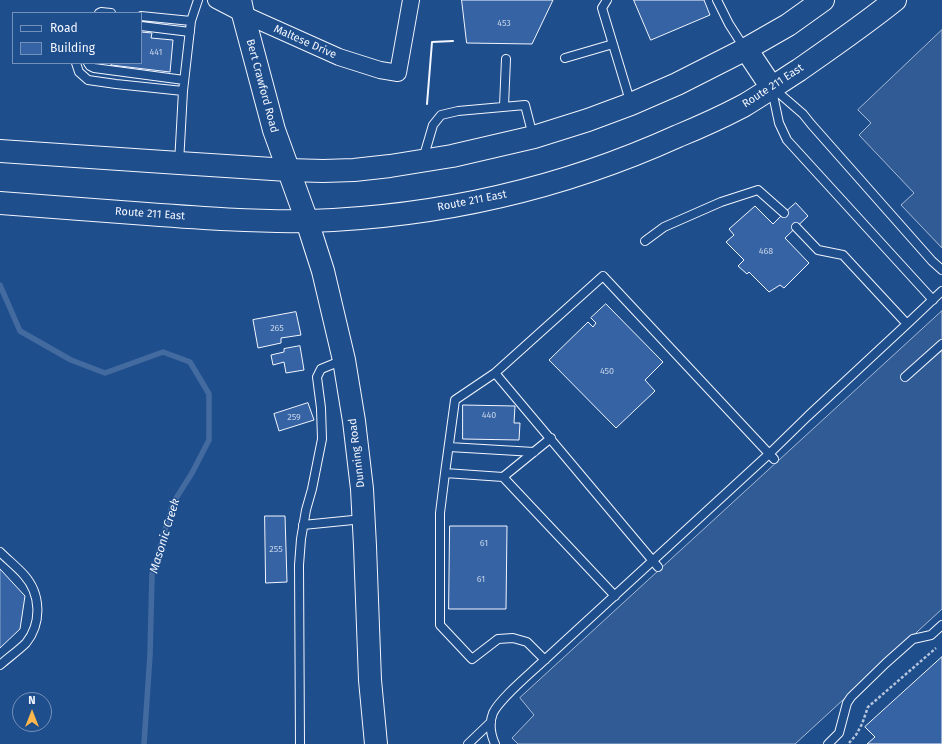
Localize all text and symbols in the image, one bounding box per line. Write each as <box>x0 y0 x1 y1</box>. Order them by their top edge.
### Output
legend <box>12 12 142 64</box>
house number: 453 <box>497 18 511 28</box>
text: Road <box>50 21 78 35</box>
street label: Maltese Drive <box>272 22 338 62</box>
street label: Bert Crawford Road <box>243 38 281 134</box>
text: Building <box>50 41 95 55</box>
house number: 441 <box>150 47 162 57</box>
street label: Route 211 East <box>740 61 806 111</box>
street label: Route 211 East <box>436 188 508 214</box>
street label: Route 211 East <box>115 205 185 223</box>
house number: 468 <box>759 246 773 256</box>
house number: 265 <box>270 323 284 333</box>
house number: 450 <box>600 366 614 376</box>
house number: 440 <box>482 410 496 420</box>
house number: 259 <box>287 412 301 422</box>
street label: Dunning Road <box>346 417 368 489</box>
water label: Masonic Creek <box>147 497 183 575</box>
house number: 61 <box>480 538 488 548</box>
house number: 255 <box>269 544 283 554</box>
house number: 61 <box>477 574 485 584</box>
north arrow <box>12 692 52 732</box>
text: N <box>28 694 36 707</box>

